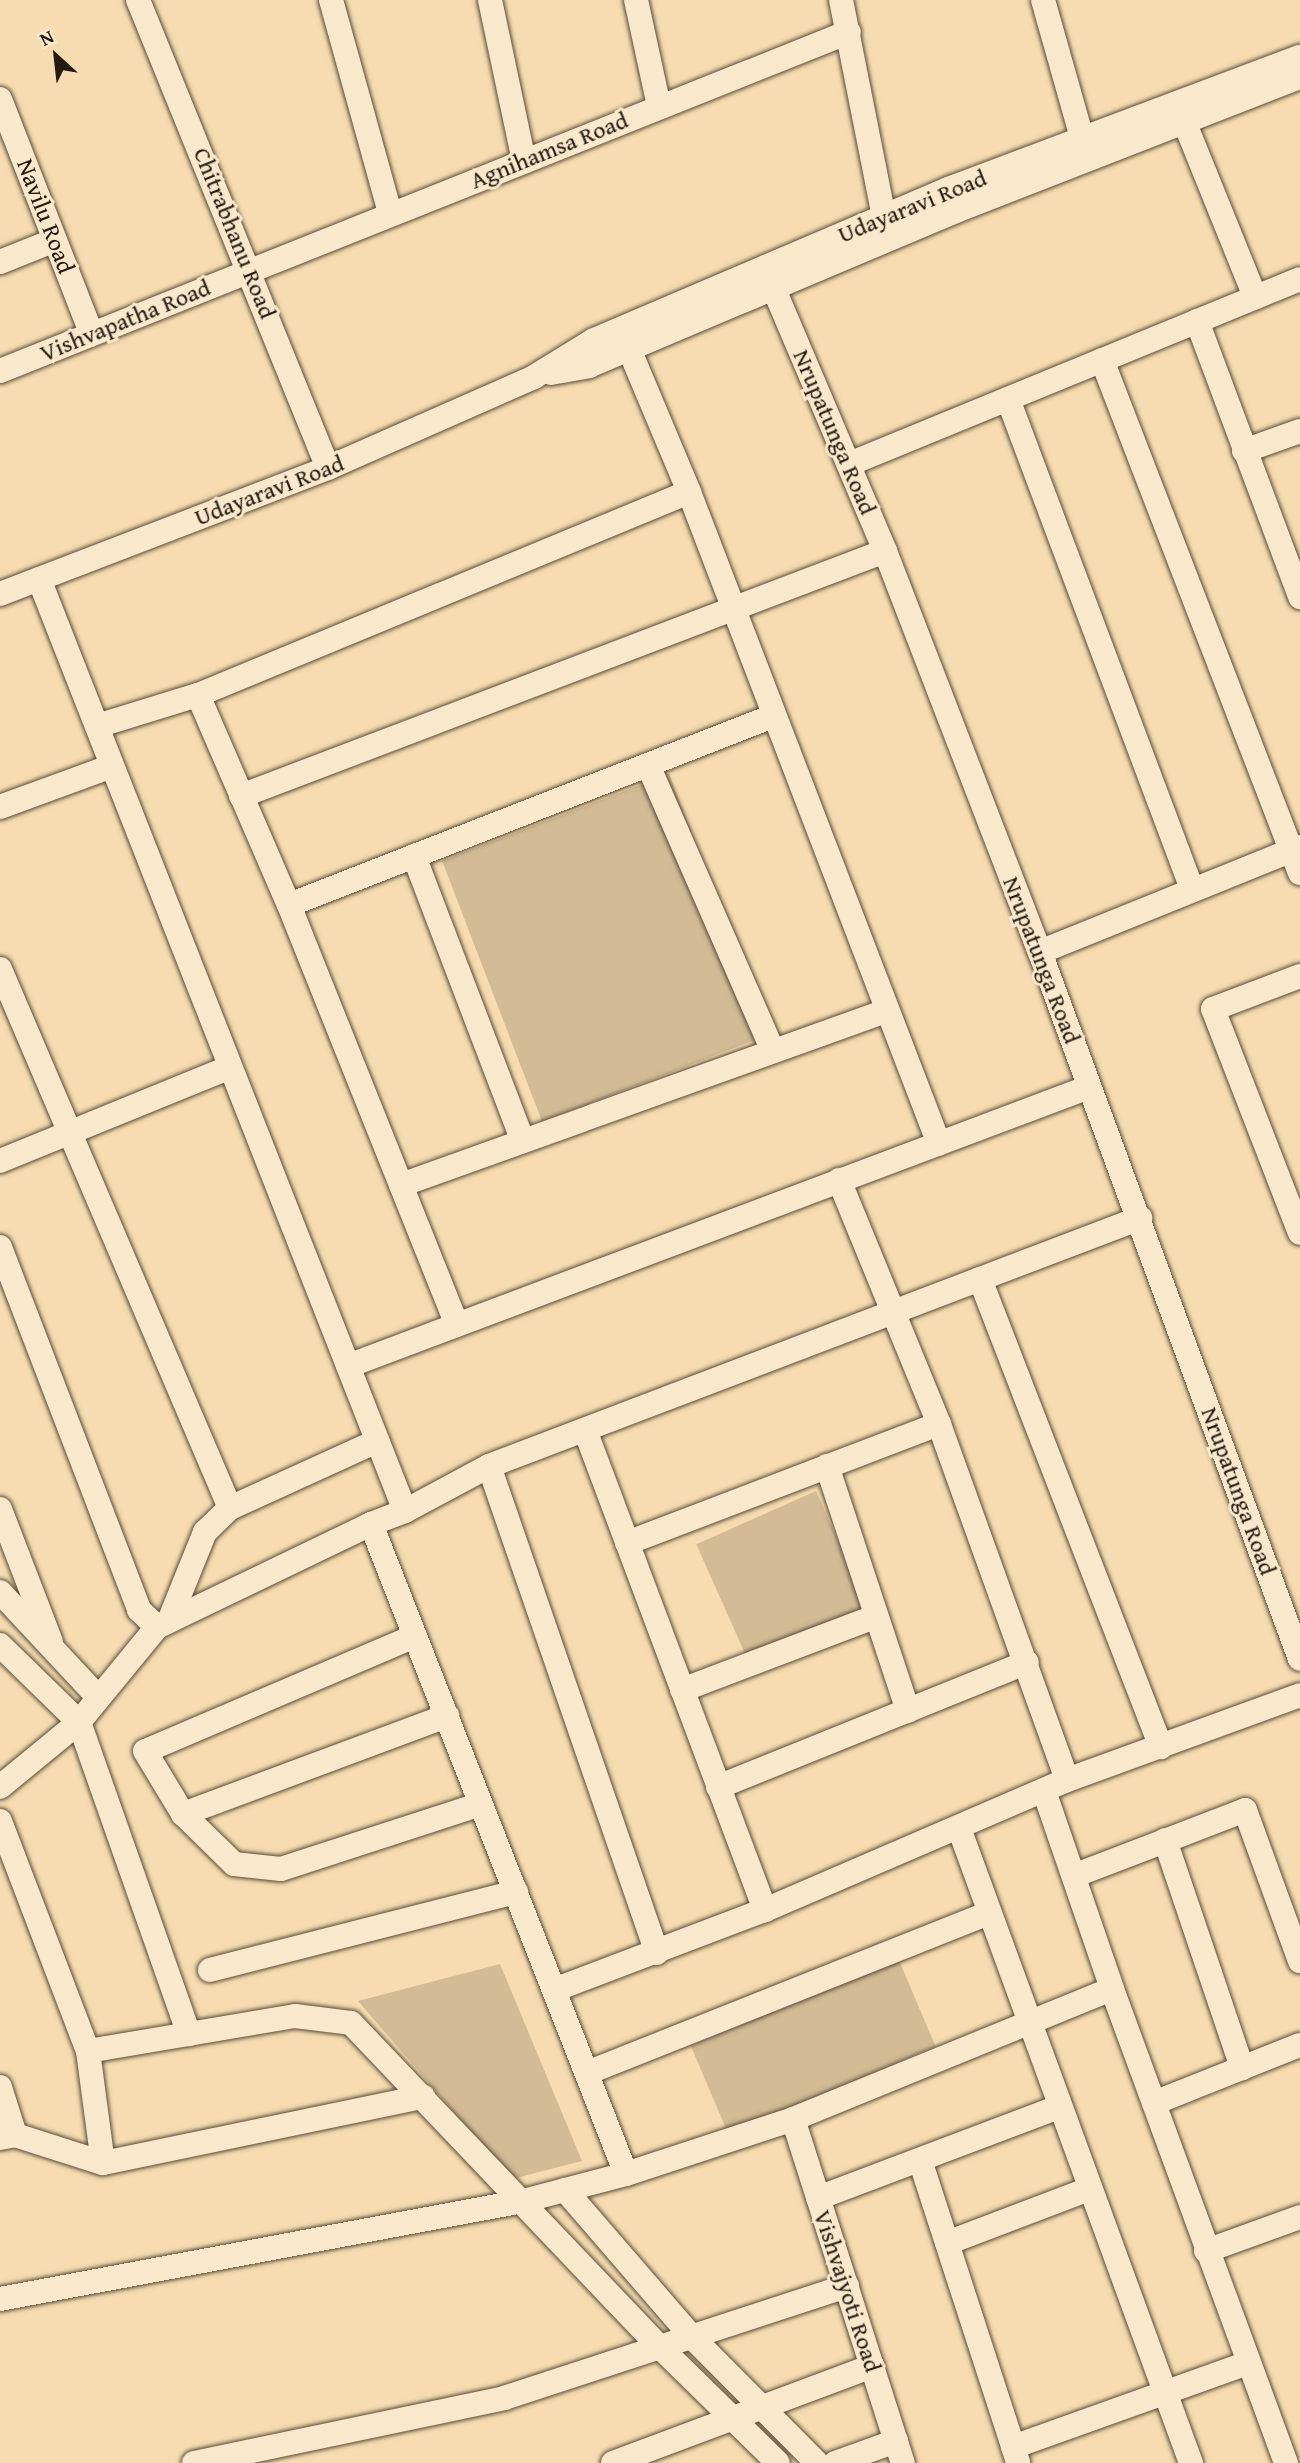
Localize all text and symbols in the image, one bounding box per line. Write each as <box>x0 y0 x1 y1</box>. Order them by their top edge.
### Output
north arrow <box>21 21 91 91</box>
text: N <box>34 22 58 53</box>
street label: Agnihamsa Road <box>466 105 632 195</box>
street label: Chitrabhanu Road <box>188 143 282 323</box>
street label: Navilu Road <box>11 155 81 277</box>
street label: Udayaravi Road <box>833 163 991 249</box>
street label: Vishvapatha Road <box>36 273 214 367</box>
street label: Nrupatunga Road <box>787 345 883 519</box>
street label: Udayaravi Road <box>190 448 348 532</box>
street label: Nrupatunga Road <box>997 872 1087 1048</box>
street label: Nrupatunga Road <box>1195 1403 1283 1579</box>
street label: Vishvajyoti Road <box>808 2206 888 2376</box>

